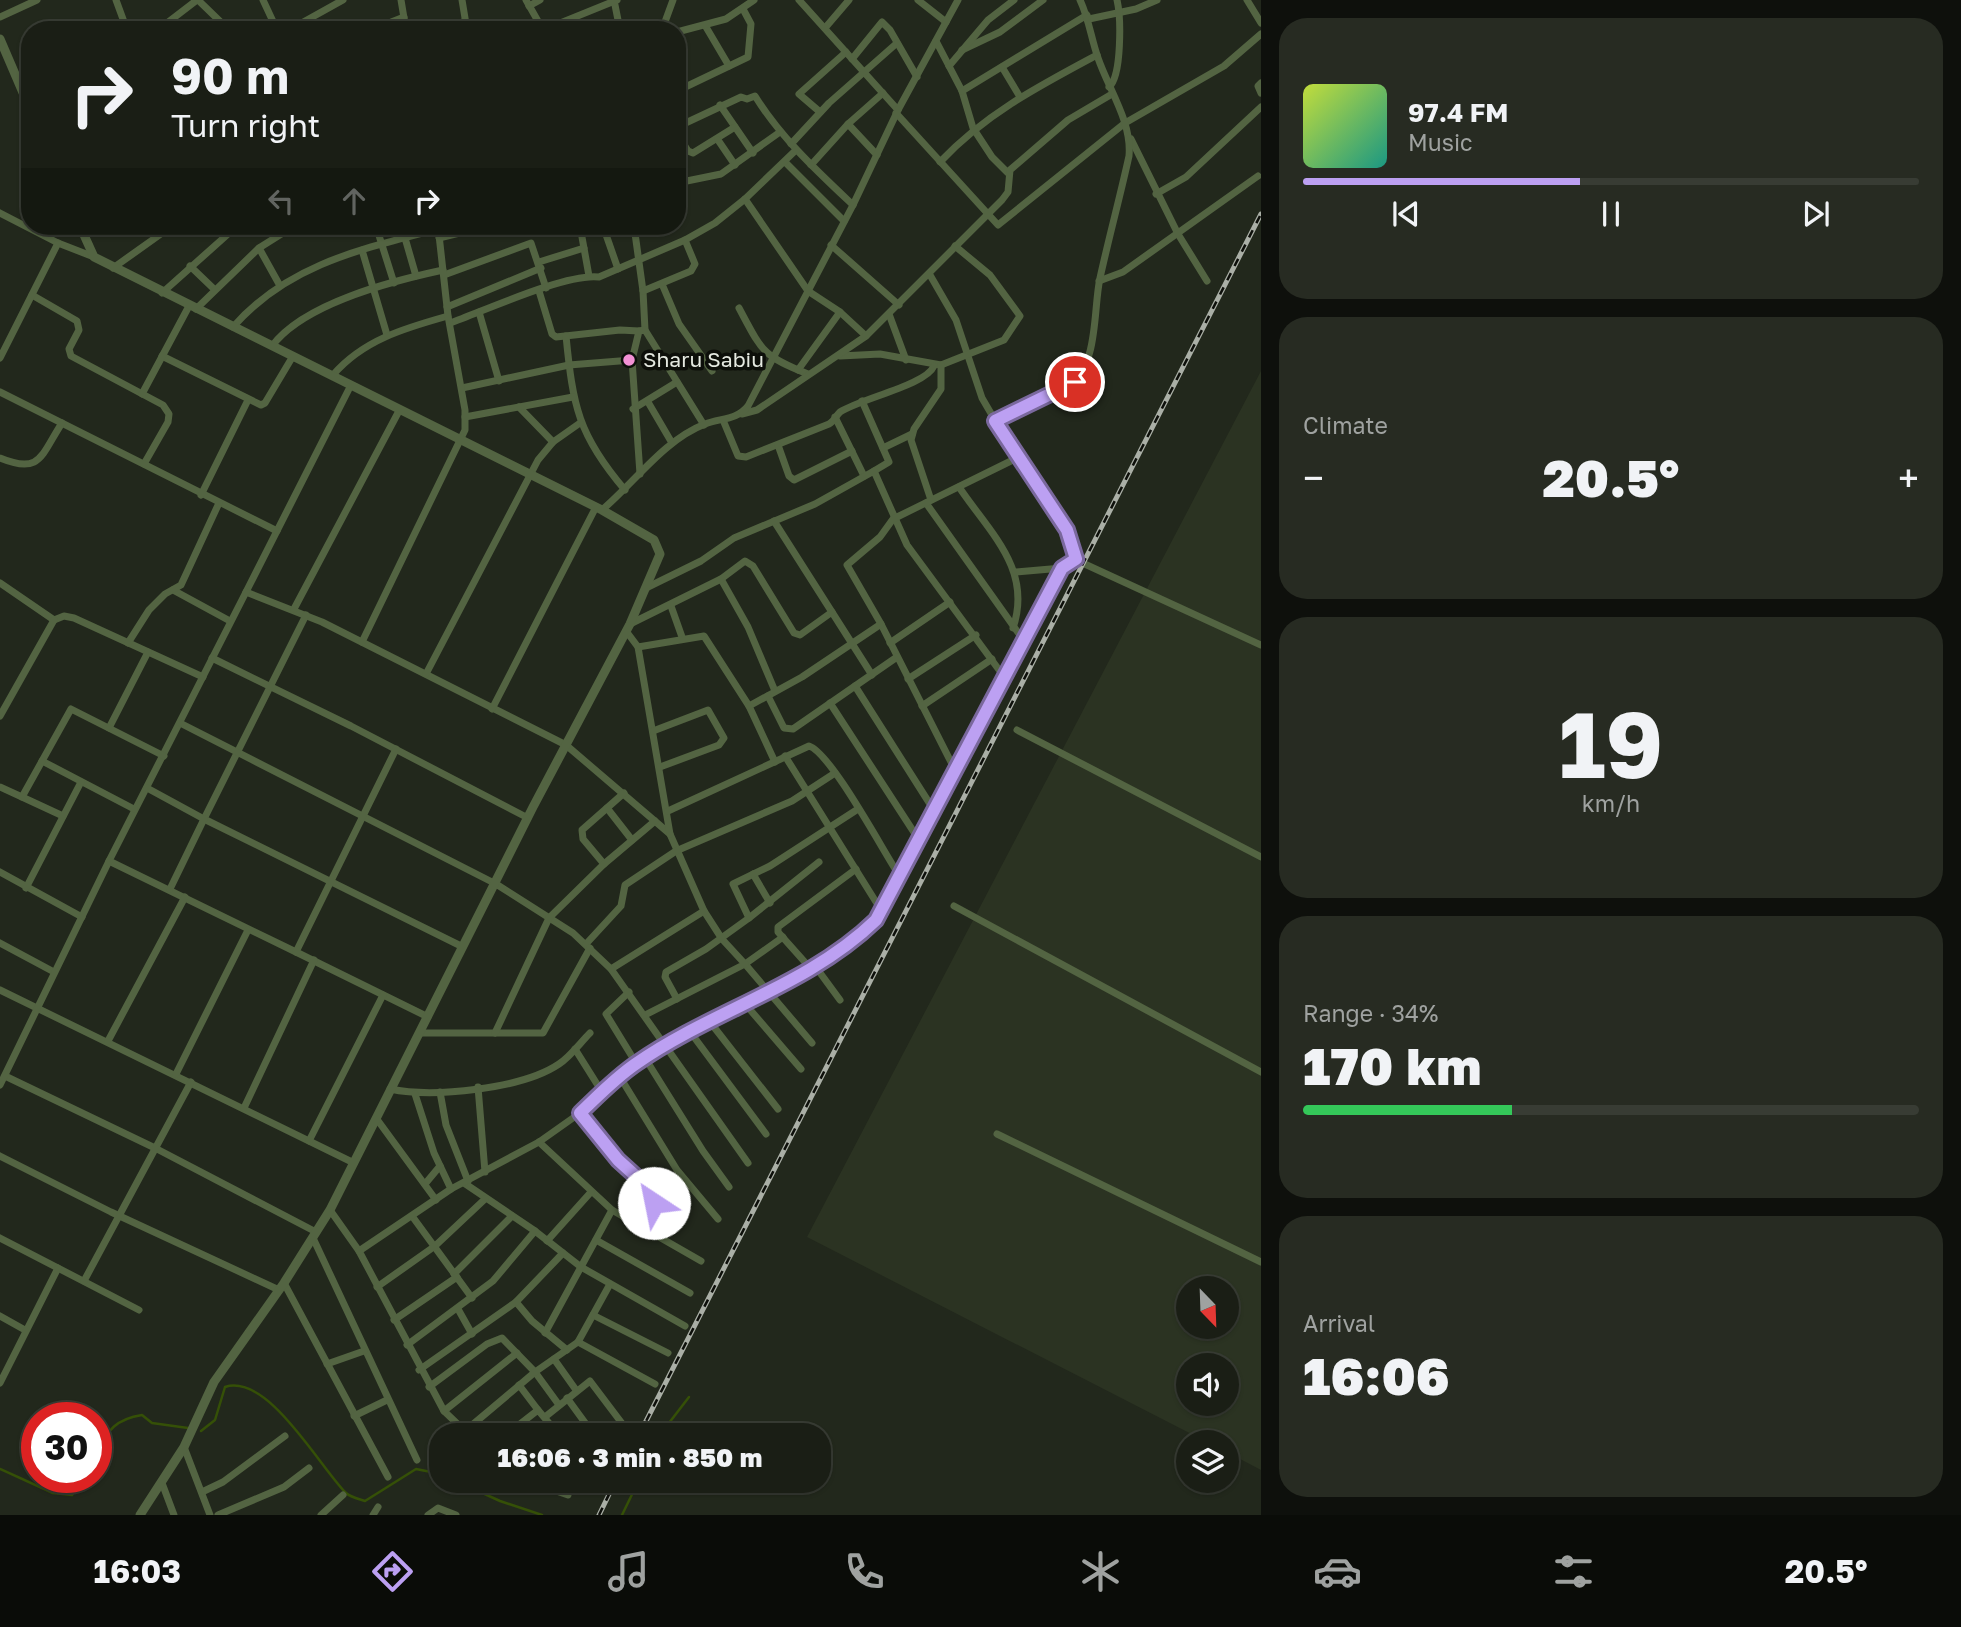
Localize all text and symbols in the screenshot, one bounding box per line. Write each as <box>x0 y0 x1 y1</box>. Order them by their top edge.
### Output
text: 90 m <box>171 46 289 105</box>
icon: right <box>56 49 147 140</box>
text: 97.4 FM <box>1408 97 1508 128</box>
text: Turn right <box>171 106 320 144</box>
text: Music <box>1408 128 1473 156</box>
icon: left <box>262 182 300 220</box>
icon: ahead <box>335 182 373 220</box>
icon: right <box>408 182 446 220</box>
icon: previous <box>1387 195 1425 233</box>
icon: pause <box>1592 195 1630 233</box>
icon: next <box>1797 195 1835 233</box>
place label: Sharu Sabiu <box>643 346 764 372</box>
marker: Sharu Sabiu <box>621 352 637 368</box>
pin <box>1045 352 1105 412</box>
icon: arrive <box>1056 363 1094 401</box>
text: Climate <box>1303 411 1388 439</box>
text: 20.5° <box>1543 446 1679 508</box>
text: − <box>1303 455 1324 500</box>
text: + <box>1898 455 1919 500</box>
text: 19 <box>1559 689 1663 798</box>
text: km/h <box>1582 789 1640 817</box>
text: Range · 34% <box>1303 999 1438 1027</box>
text: 170 km <box>1303 1034 1482 1096</box>
position arrow <box>617 1166 691 1240</box>
north arrow <box>1176 1276 1239 1339</box>
map controls <box>1176 1276 1239 1493</box>
text: Arrival <box>1303 1309 1375 1337</box>
text: 16:06 <box>1303 1344 1450 1406</box>
button: sound <box>1176 1353 1239 1416</box>
speed limit sign: 30 <box>21 1402 112 1493</box>
button: layers <box>1176 1430 1239 1493</box>
text: 16:06 · 3 min · 850 m <box>498 1442 762 1473</box>
icon: directions <box>368 1547 417 1596</box>
icon: music <box>604 1547 653 1596</box>
icon: phone <box>840 1547 889 1596</box>
icon: climate <box>1076 1547 1125 1596</box>
icon: car <box>1313 1547 1362 1596</box>
icon: filters <box>1549 1547 1598 1596</box>
text: 16:03 <box>94 1552 181 1590</box>
text: 20.5° <box>1785 1552 1867 1590</box>

